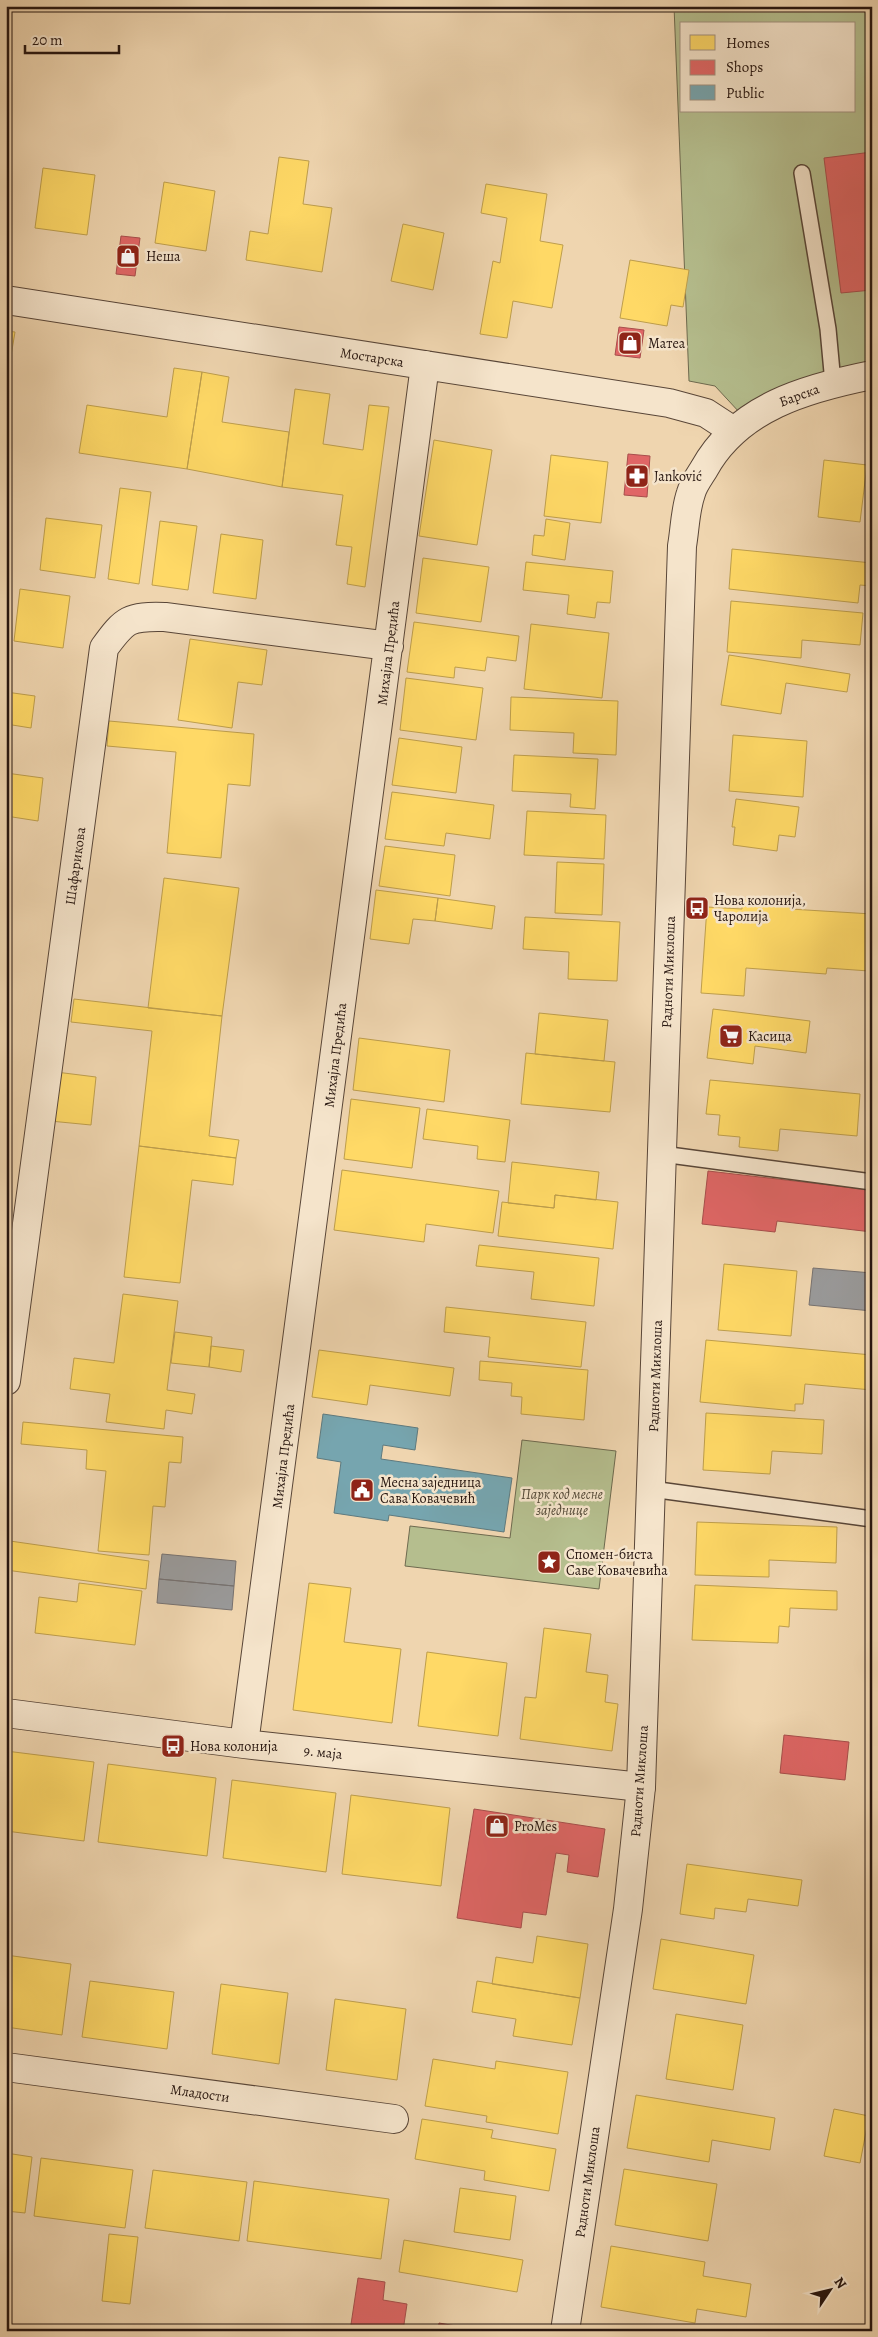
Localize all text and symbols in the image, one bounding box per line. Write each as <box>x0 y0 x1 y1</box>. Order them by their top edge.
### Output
scale bar <box>25 22 119 54</box>
legend <box>680 22 856 112</box>
text: 20 m <box>32 30 63 50</box>
text: Homes <box>726 33 770 53</box>
text: Shops <box>726 57 763 77</box>
text: Public <box>726 83 764 103</box>
shop icon: Неша <box>115 243 141 269</box>
place label: Неша <box>146 247 181 266</box>
shop icon: Матеа <box>617 330 643 356</box>
place label: Матеа <box>648 334 686 353</box>
street label: Мостарска <box>339 343 406 372</box>
street label: Барска <box>776 379 823 412</box>
pharmacy icon: Janković <box>624 463 650 489</box>
place label: Janković <box>654 467 702 486</box>
street label: Михајла Предића <box>373 599 404 707</box>
street label: Шафарикова <box>61 825 90 906</box>
place label: Нова колонија, Чаролија <box>714 891 806 926</box>
bus stop icon: Нова колонија, Чаролија <box>684 895 710 921</box>
street label: Радноти Миклоша <box>657 915 680 1028</box>
street label: Михајла Предића <box>320 1001 351 1109</box>
supermarket icon: Касица <box>718 1023 744 1049</box>
place label: Касица <box>748 1027 792 1046</box>
street label: Радноти Миклоша <box>644 1319 667 1432</box>
street label: Михајла Предића <box>268 1402 299 1510</box>
place label: Месна заједница Сава Ковачевић <box>380 1473 482 1508</box>
public building icon: Месна заједница Сава Ковачевић <box>349 1477 375 1503</box>
park label: Парк код месне заједнице <box>521 1485 603 1520</box>
place label: Спомен-биста Саве Ковачевића <box>566 1545 668 1580</box>
place icon: Спомен-биста Саве Ковачевића <box>536 1549 562 1575</box>
street label: Радноти Миклоша <box>626 1724 653 1838</box>
bus stop icon: Нова колонија <box>160 1733 186 1759</box>
place label: Нова колонија <box>190 1737 278 1756</box>
street label: 9. маја <box>303 1741 344 1764</box>
shop icon: ProMes <box>484 1813 510 1839</box>
place label: ProMes <box>514 1817 557 1836</box>
street label: Младости <box>169 2080 231 2107</box>
street label: Радноти Миклоша <box>570 2125 605 2239</box>
north arrow <box>806 2264 856 2314</box>
text: N <box>830 2273 851 2292</box>

